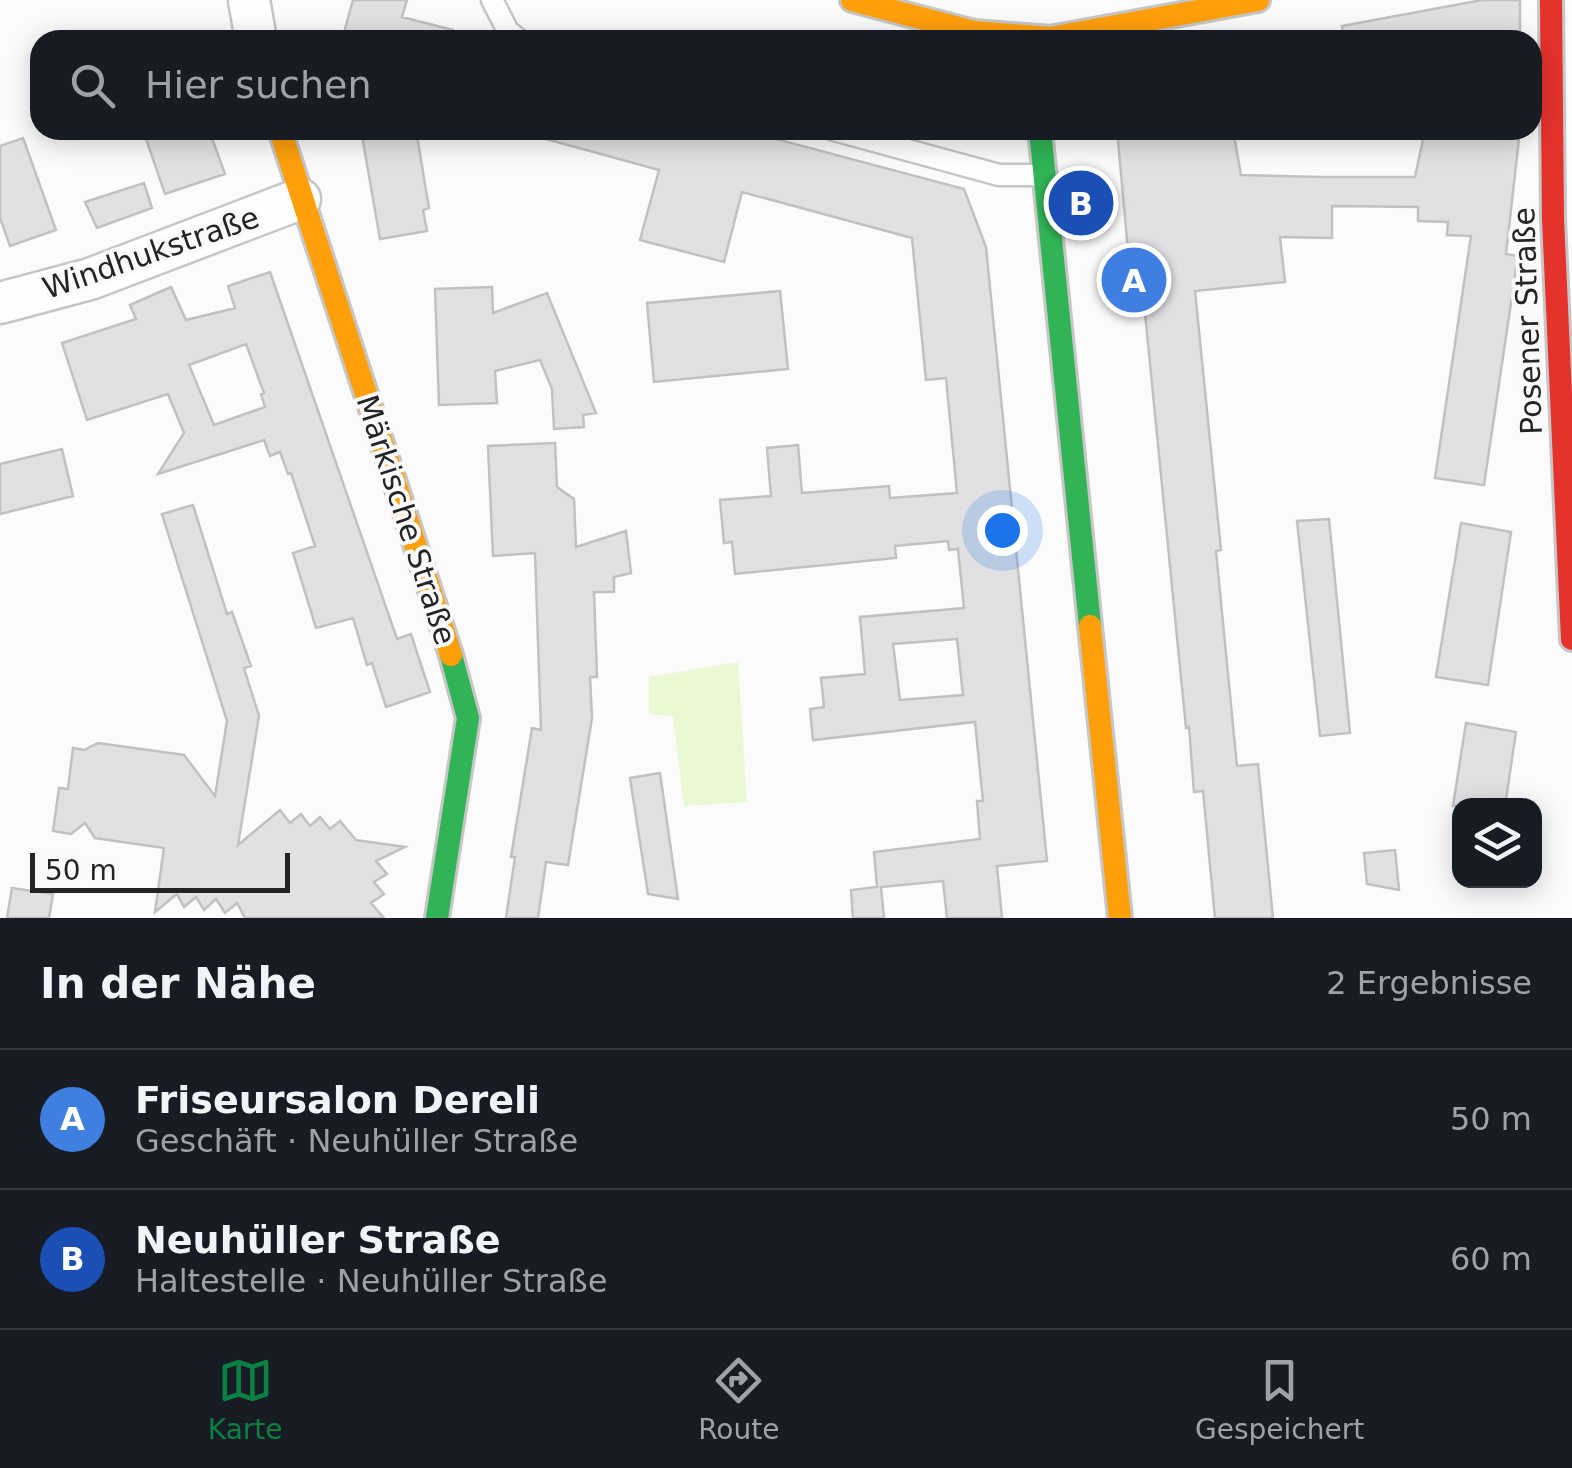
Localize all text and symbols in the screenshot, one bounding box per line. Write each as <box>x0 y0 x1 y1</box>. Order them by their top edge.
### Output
search box <box>30 30 1542 140</box>
icon: search <box>65 58 120 113</box>
text: Hier suchen <box>145 63 372 107</box>
pin: B <box>1048 166 1114 240</box>
street label: Windhukstraße <box>38 199 264 306</box>
street label: Posener Straße <box>1506 207 1549 435</box>
pin: A <box>1102 242 1166 318</box>
street label: Märkische Straße <box>350 391 463 649</box>
your location <box>977 505 1028 556</box>
map controls <box>1452 798 1542 888</box>
button: layers <box>1452 798 1542 888</box>
scale bar <box>30 848 290 893</box>
text: 50 m <box>45 854 117 887</box>
text: In der Nähe <box>40 959 316 1008</box>
text: 2 Ergebnisse <box>1326 964 1532 1002</box>
text: Friseursalon Dereli <box>135 1078 540 1122</box>
text: A <box>60 1100 85 1138</box>
text: 50 m <box>1450 1100 1532 1138</box>
text: Geschäft · Neuhüller Straße <box>135 1122 578 1160</box>
text: Neuhüller Straße <box>135 1218 501 1262</box>
text: B <box>60 1240 85 1278</box>
text: 60 m <box>1450 1240 1532 1278</box>
text: Haltestelle · Neuhüller Straße <box>135 1262 607 1300</box>
tab: Karte <box>208 1353 283 1446</box>
tab: Route <box>698 1353 779 1446</box>
tab: Gespeichert <box>1195 1353 1364 1446</box>

